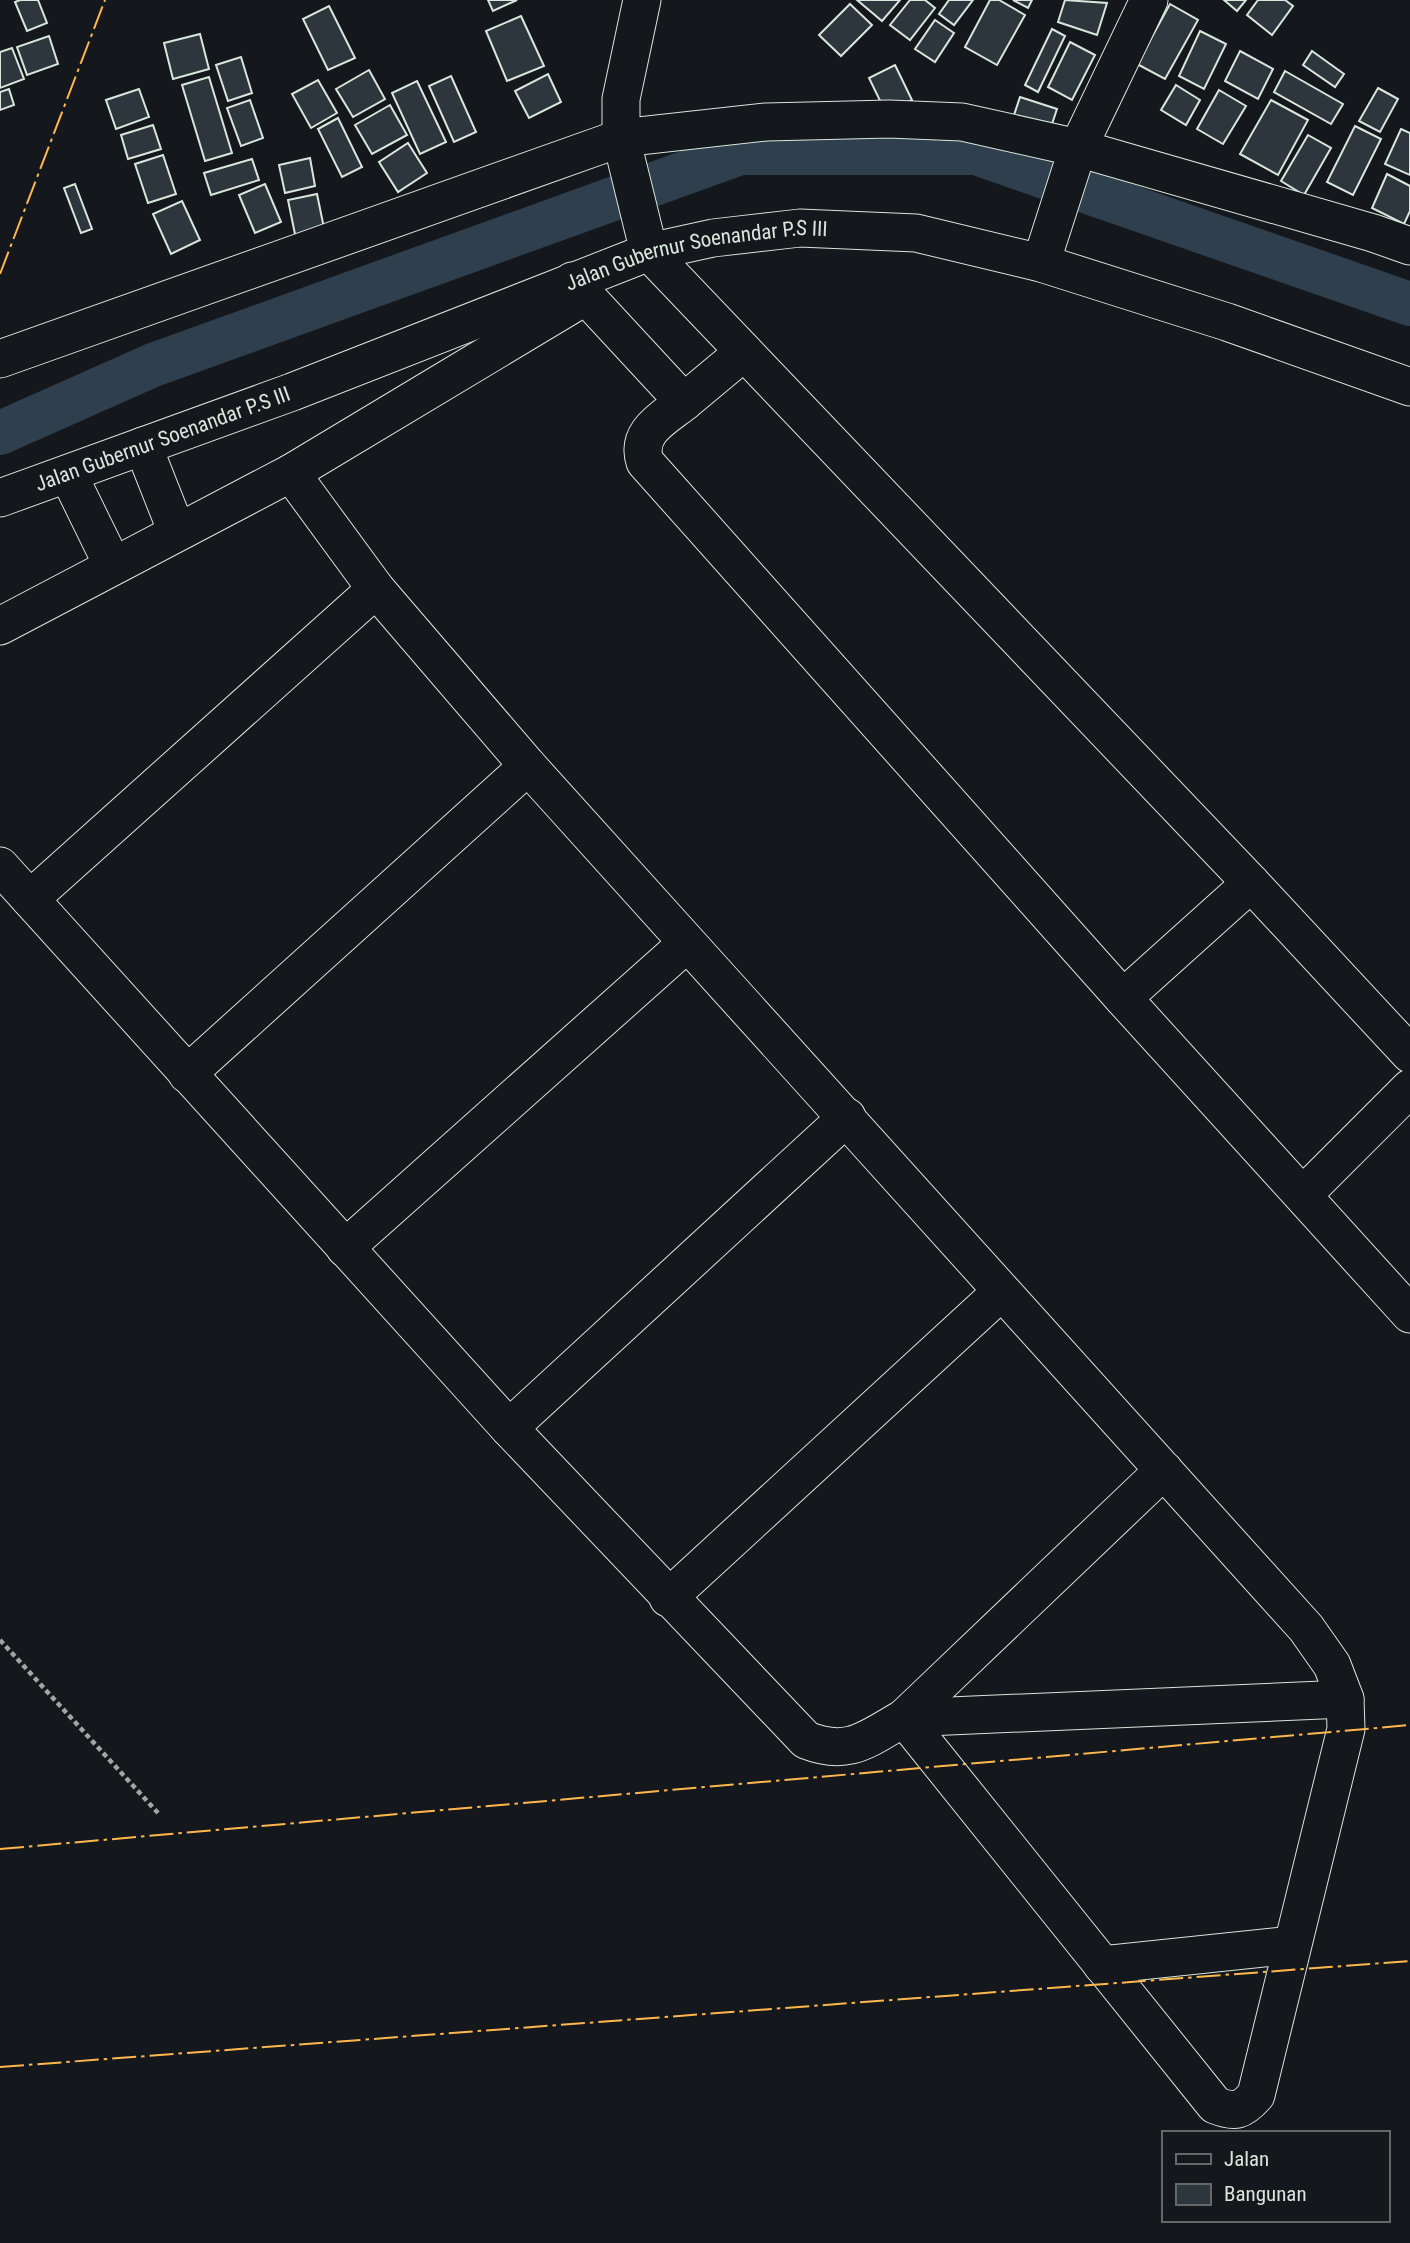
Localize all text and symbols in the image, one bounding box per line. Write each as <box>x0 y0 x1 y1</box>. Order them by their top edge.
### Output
street label: Jalan Gubernur Soenandar P.S III <box>562 216 828 296</box>
street label: Jalan Gubernur Soenandar P.S III <box>32 382 293 496</box>
legend <box>1162 2131 1389 2222</box>
text: Jalan <box>1224 2147 1269 2171</box>
text: Bangunan <box>1224 2182 1307 2206</box>

